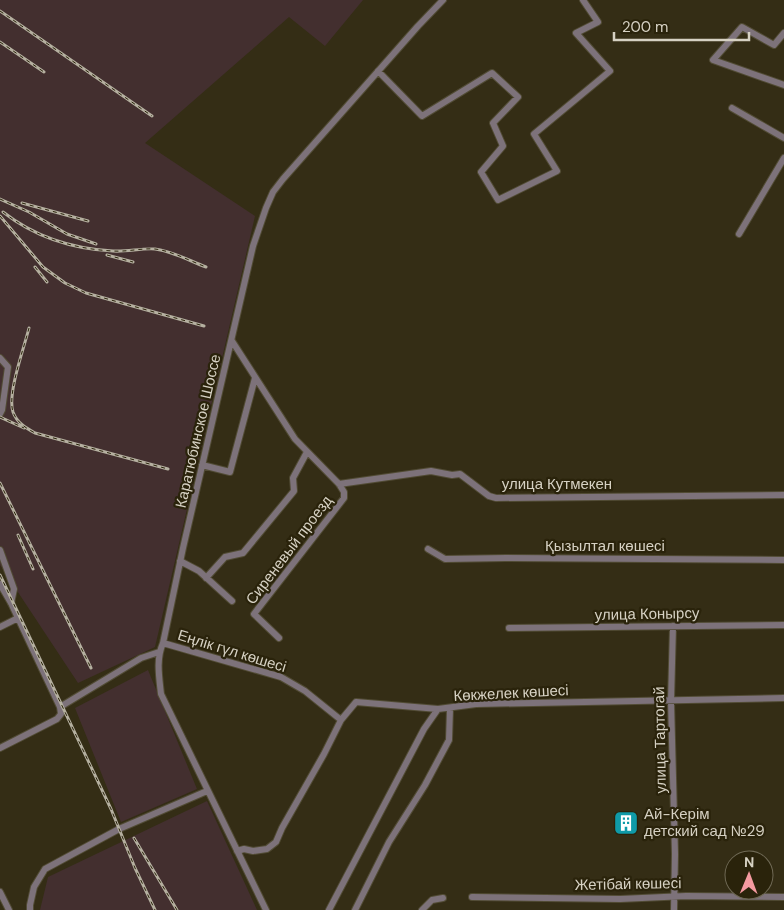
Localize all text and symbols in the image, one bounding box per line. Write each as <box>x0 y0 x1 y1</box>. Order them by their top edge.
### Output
scale bar <box>614 10 749 42</box>
text: 200 m <box>622 17 668 37</box>
street label: Каратюбинское Шоссе <box>171 352 225 510</box>
street label: улица Кутмекен <box>502 474 612 494</box>
street label: Сиреневый проезд <box>241 491 337 609</box>
street label: Қызылтал көшесі <box>545 536 665 556</box>
street label: улица Конырсу <box>594 603 700 625</box>
street label: Еңлік гүл көшесі <box>175 625 289 677</box>
street label: Көкжелек көшесі <box>453 680 569 706</box>
street label: улица Тартогай <box>649 686 671 794</box>
place label: Ай-Керім детский сад №29 <box>644 804 765 841</box>
building icon: Ай-Керім детский сад №29 <box>613 810 639 836</box>
north arrow <box>724 850 774 900</box>
text: N <box>744 853 754 871</box>
street label: Жетібай көшесі <box>574 873 682 895</box>

